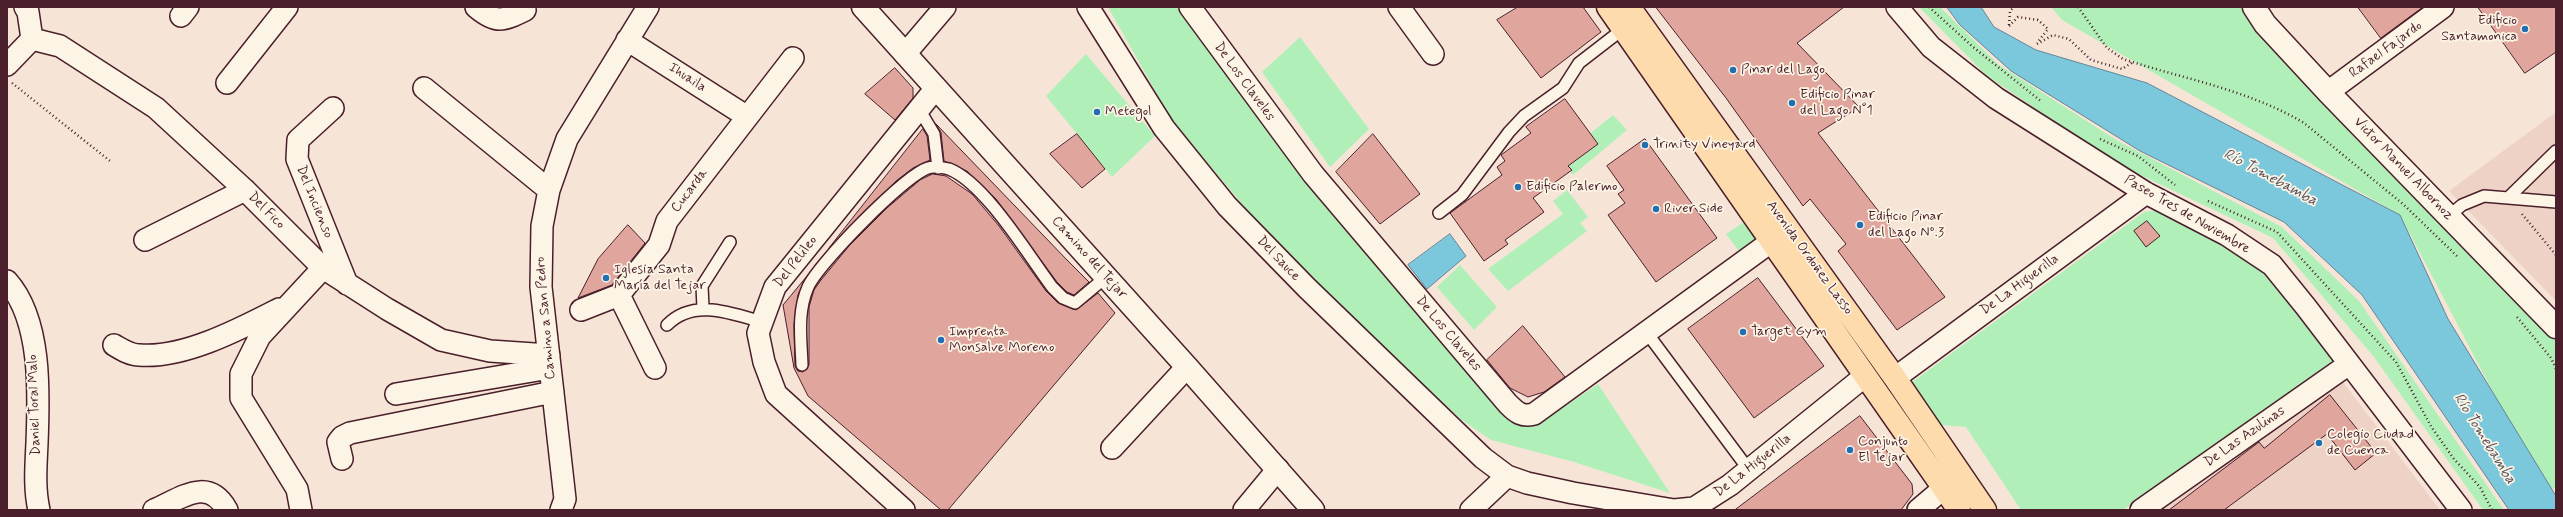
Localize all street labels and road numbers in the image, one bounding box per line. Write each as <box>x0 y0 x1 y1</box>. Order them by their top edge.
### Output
street label: Rafael Fajardo <box>2346 18 2426 82</box>
street label: De Los Claveles <box>1210 39 1278 125</box>
street label: Ihuaila <box>665 60 709 96</box>
street label: Victor Manuel Albornoz <box>2350 114 2456 224</box>
street label: Del Incienso <box>292 163 336 241</box>
street label: Cucarda <box>668 166 712 216</box>
street label: Paseo Tres de Noviembre <box>2121 172 2253 258</box>
street label: Del Fico <box>244 189 288 233</box>
street label: Avenida Ordoñez Lasso <box>1762 198 1856 318</box>
street label: Camino del Tejar <box>1048 213 1130 303</box>
street label: Del Pelileo <box>771 233 821 291</box>
street label: Del Sauce <box>1253 233 1303 285</box>
street label: De La Higuerilla <box>1977 251 2063 319</box>
street label: Camino a San Pedro <box>532 256 560 380</box>
street label: De Los Claveles <box>1412 293 1484 375</box>
street label: Daniel Toral Malo <box>25 354 45 456</box>
street label: De Las Azulinas <box>2201 403 2289 471</box>
street label: De La Higuerilla <box>1711 431 1795 501</box>

